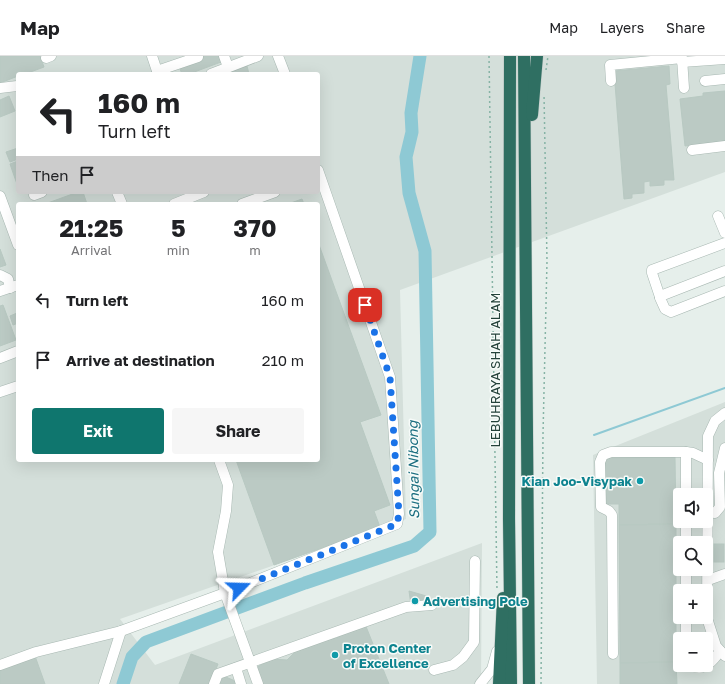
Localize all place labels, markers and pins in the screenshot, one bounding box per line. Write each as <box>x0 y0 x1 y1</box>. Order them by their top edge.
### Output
pin <box>348 288 382 322</box>
place label: Kian Joo-Visypak <box>522 473 632 489</box>
marker: Kian Joo-Visypak <box>635 476 645 486</box>
place label: Advertising Pole <box>423 593 528 609</box>
marker: Advertising Pole <box>410 596 420 606</box>
place label: Proton Center of Excellence <box>343 640 431 671</box>
marker: Proton Center of Excellence <box>330 650 340 660</box>

